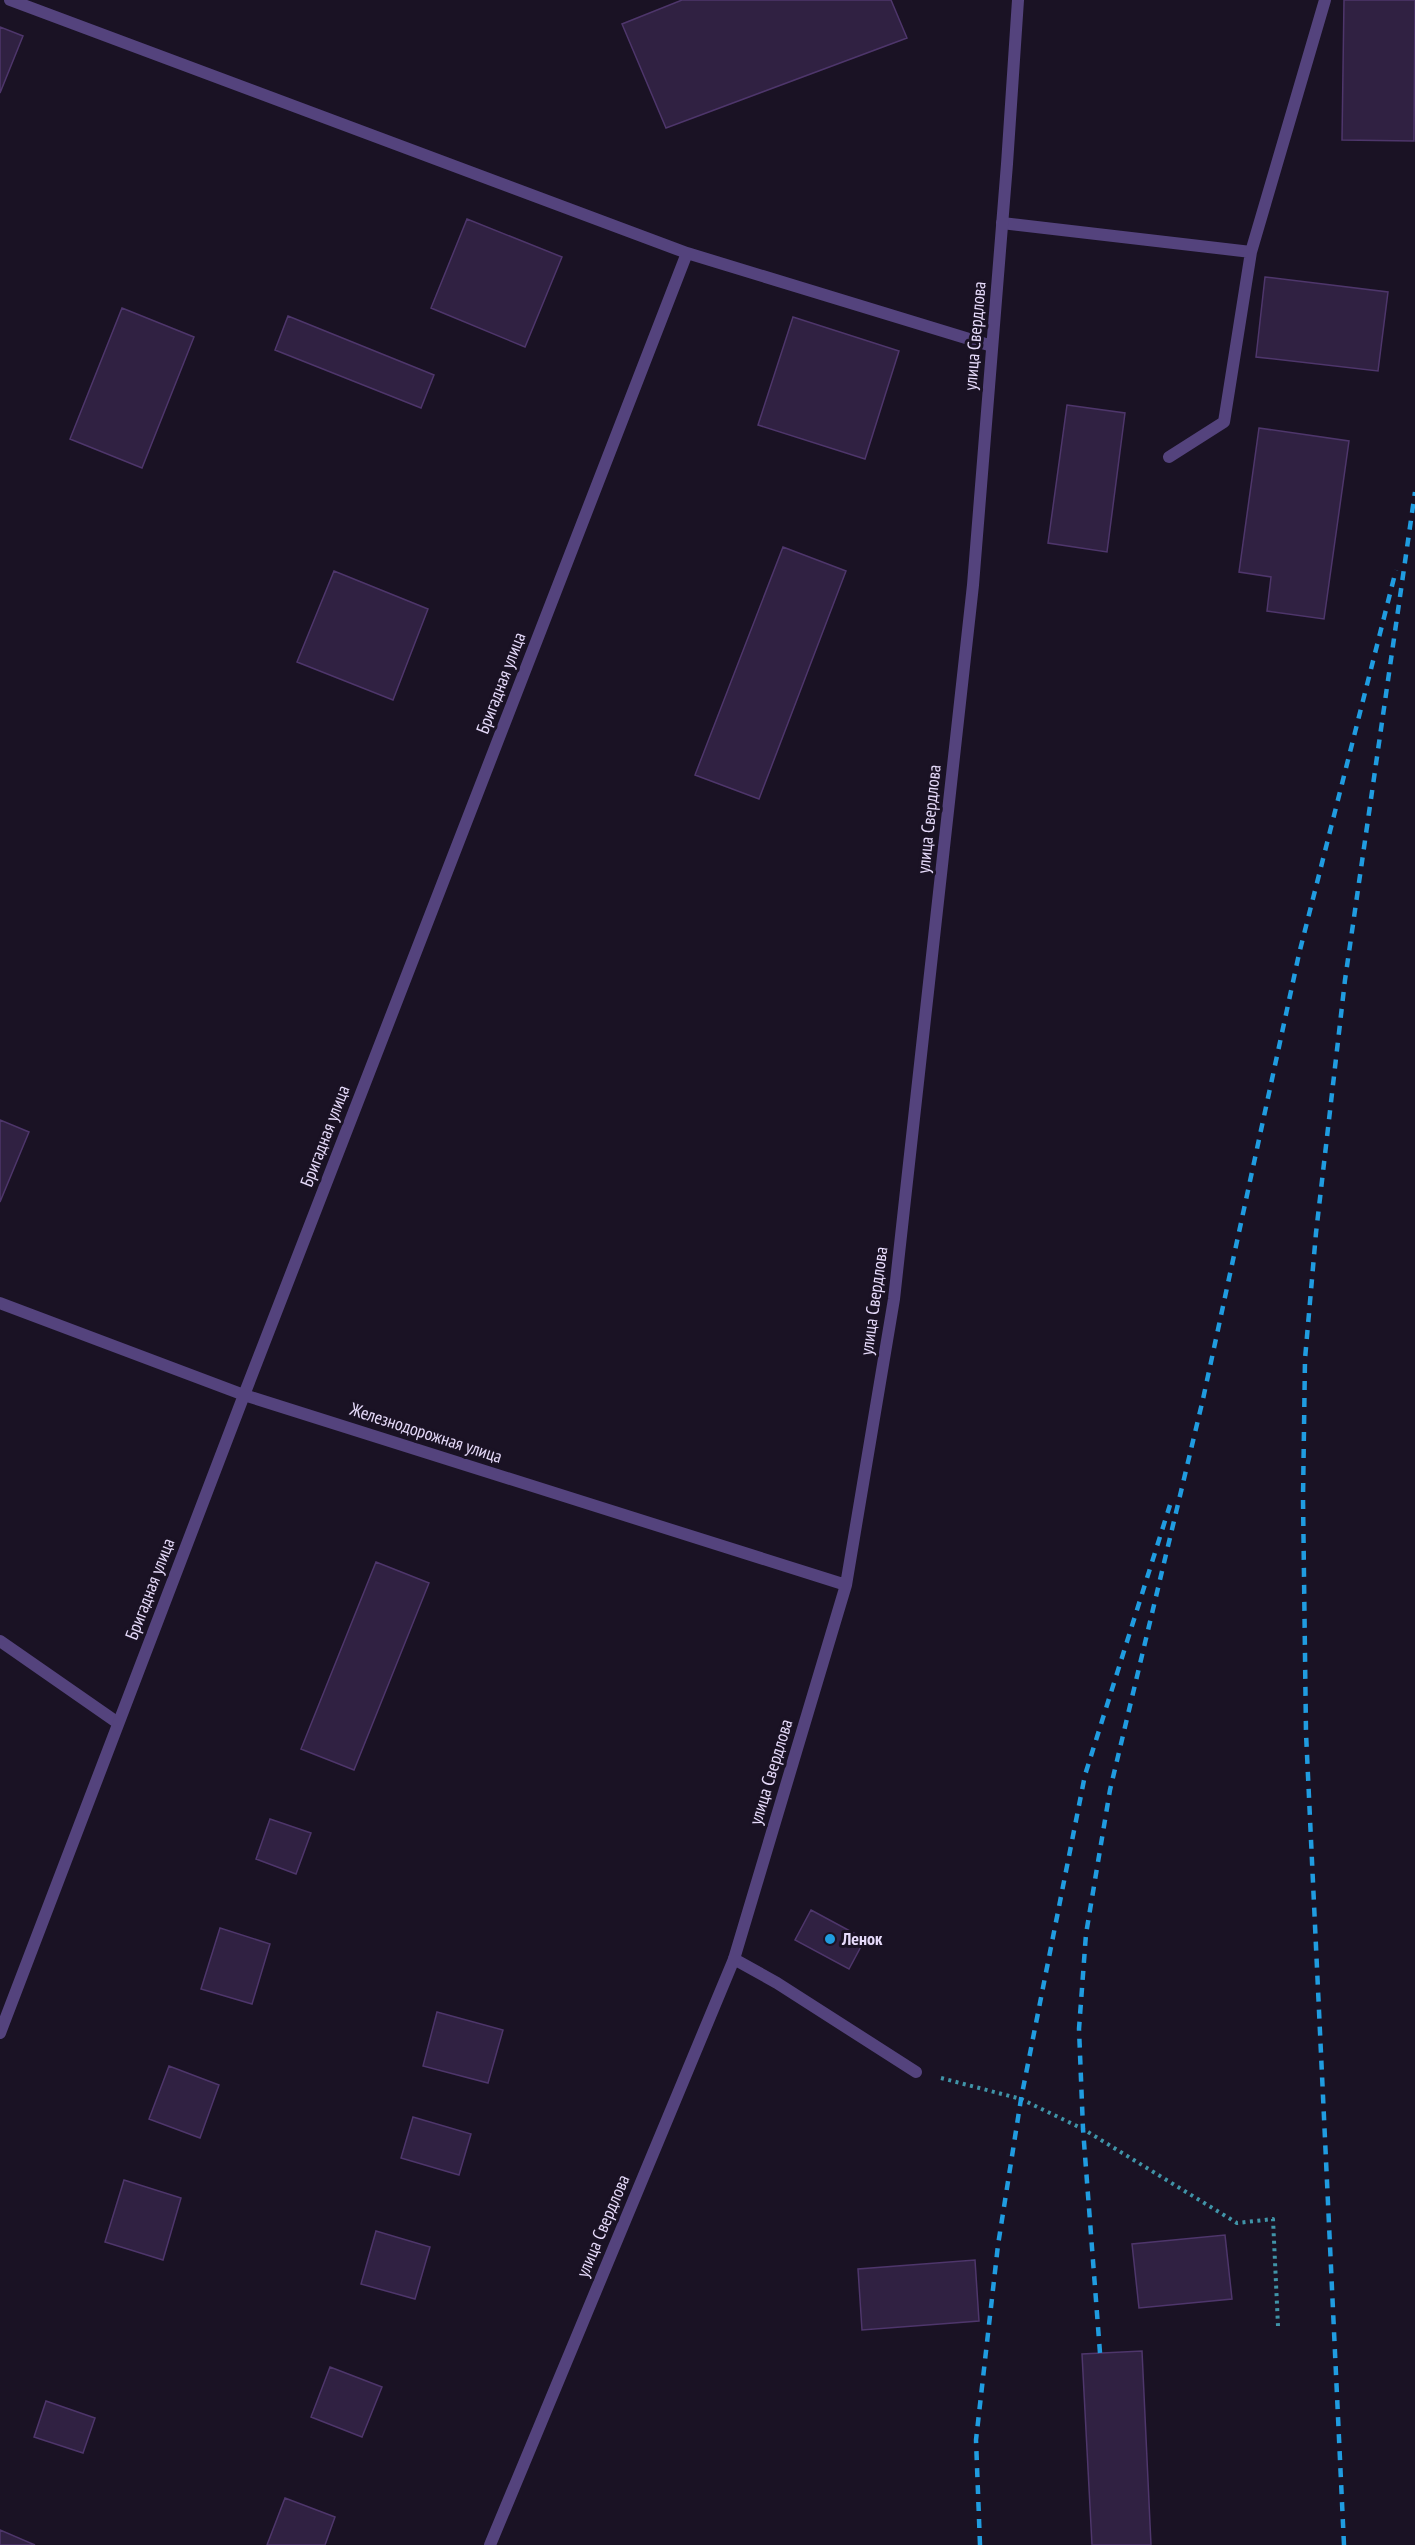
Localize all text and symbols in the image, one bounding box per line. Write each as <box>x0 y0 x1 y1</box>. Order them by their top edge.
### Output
street label: улица Свердлова <box>958 281 991 391</box>
street label: Бригадная улица <box>471 629 530 737</box>
street label: улица Свердлова <box>911 763 946 874</box>
street label: Бригадная улица <box>295 1082 354 1190</box>
street label: улица Свердлова <box>855 1245 892 1357</box>
street label: Железнодорожная улица <box>346 1397 505 1468</box>
street label: Бригадная улица <box>120 1535 179 1643</box>
street label: улица Свердлова <box>744 1716 797 1827</box>
place label: Ленок <box>841 1927 883 1950</box>
marker: Ленок <box>823 1932 837 1946</box>
street label: улица Свердлова <box>571 2171 634 2281</box>

